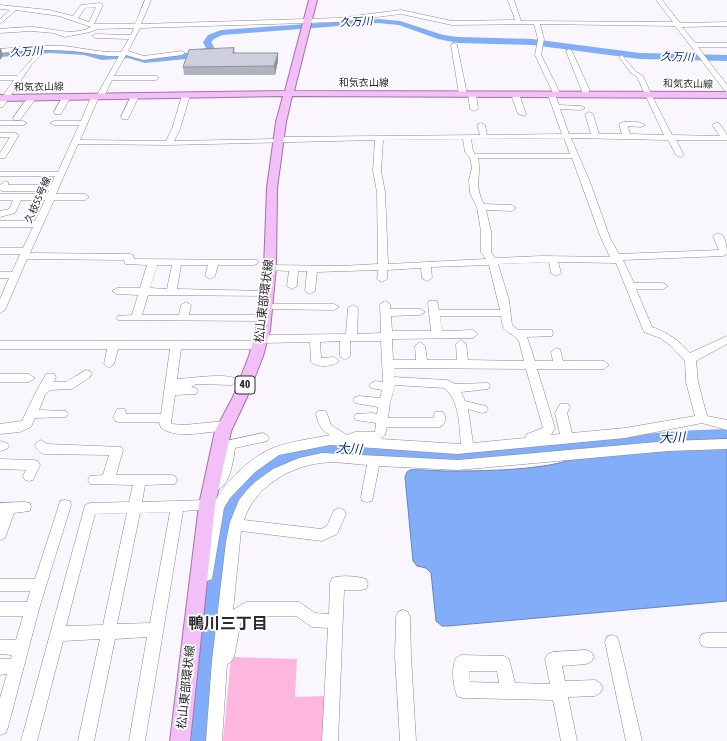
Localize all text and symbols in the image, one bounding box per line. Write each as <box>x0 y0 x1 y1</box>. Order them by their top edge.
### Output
water label: 久万川 <box>339 15 373 29</box>
water label: 久万川 <box>9 44 43 60</box>
water label: 久万川 <box>660 50 694 64</box>
street label: 和気衣山線 <box>339 77 389 89</box>
street label: 和気衣山線 <box>663 78 713 90</box>
street label: 和気衣山線 <box>14 81 64 93</box>
street label: 久枝55号線 <box>22 175 54 225</box>
street label: 松山東部環状線 <box>252 258 276 344</box>
road number: 40 <box>235 376 255 394</box>
water label: 大川 <box>659 430 685 446</box>
water label: 大川 <box>335 440 363 458</box>
district label: 鴨川三丁目 <box>188 614 268 634</box>
street label: 松山東部環状線 <box>174 644 198 730</box>

